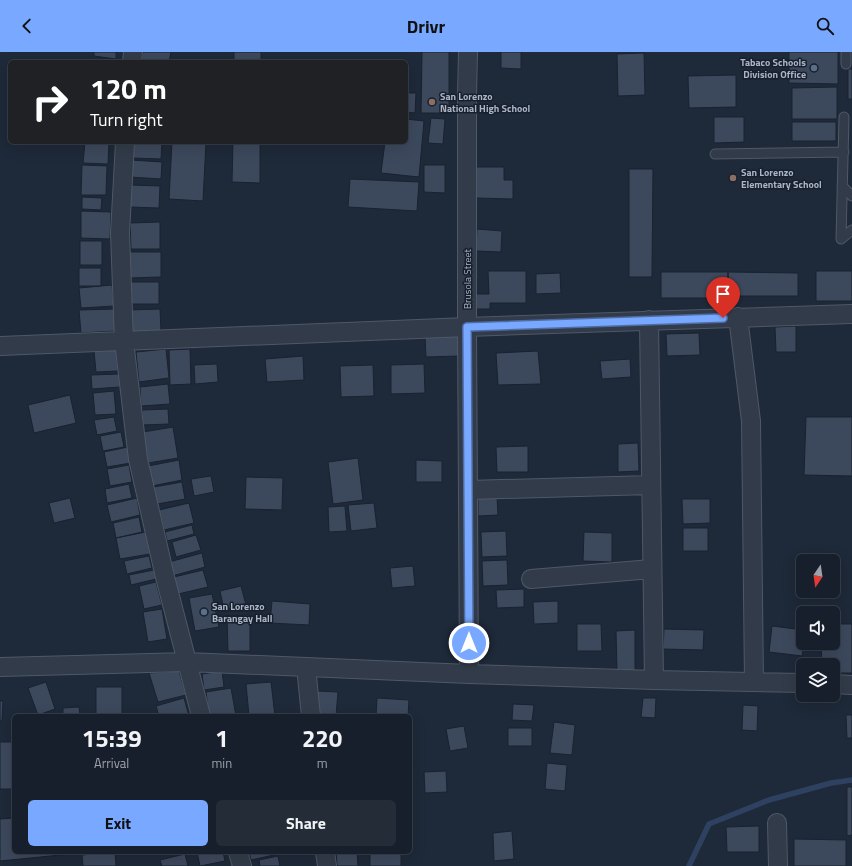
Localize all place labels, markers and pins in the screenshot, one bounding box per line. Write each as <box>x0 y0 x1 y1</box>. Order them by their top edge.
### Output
place label: Tabaco Schools Division Office <box>740 55 806 82</box>
marker: Tabaco Schools Division Office <box>809 63 819 73</box>
place label: San Lorenzo National High School <box>440 89 531 116</box>
marker: San Lorenzo National High School <box>427 97 437 107</box>
place label: San Lorenzo Elementary School <box>741 165 822 192</box>
marker: San Lorenzo Elementary School <box>728 173 738 183</box>
pin <box>706 277 740 318</box>
place label: San Lorenzo Barangay Hall <box>212 599 273 626</box>
marker: San Lorenzo Barangay Hall <box>199 607 209 617</box>

